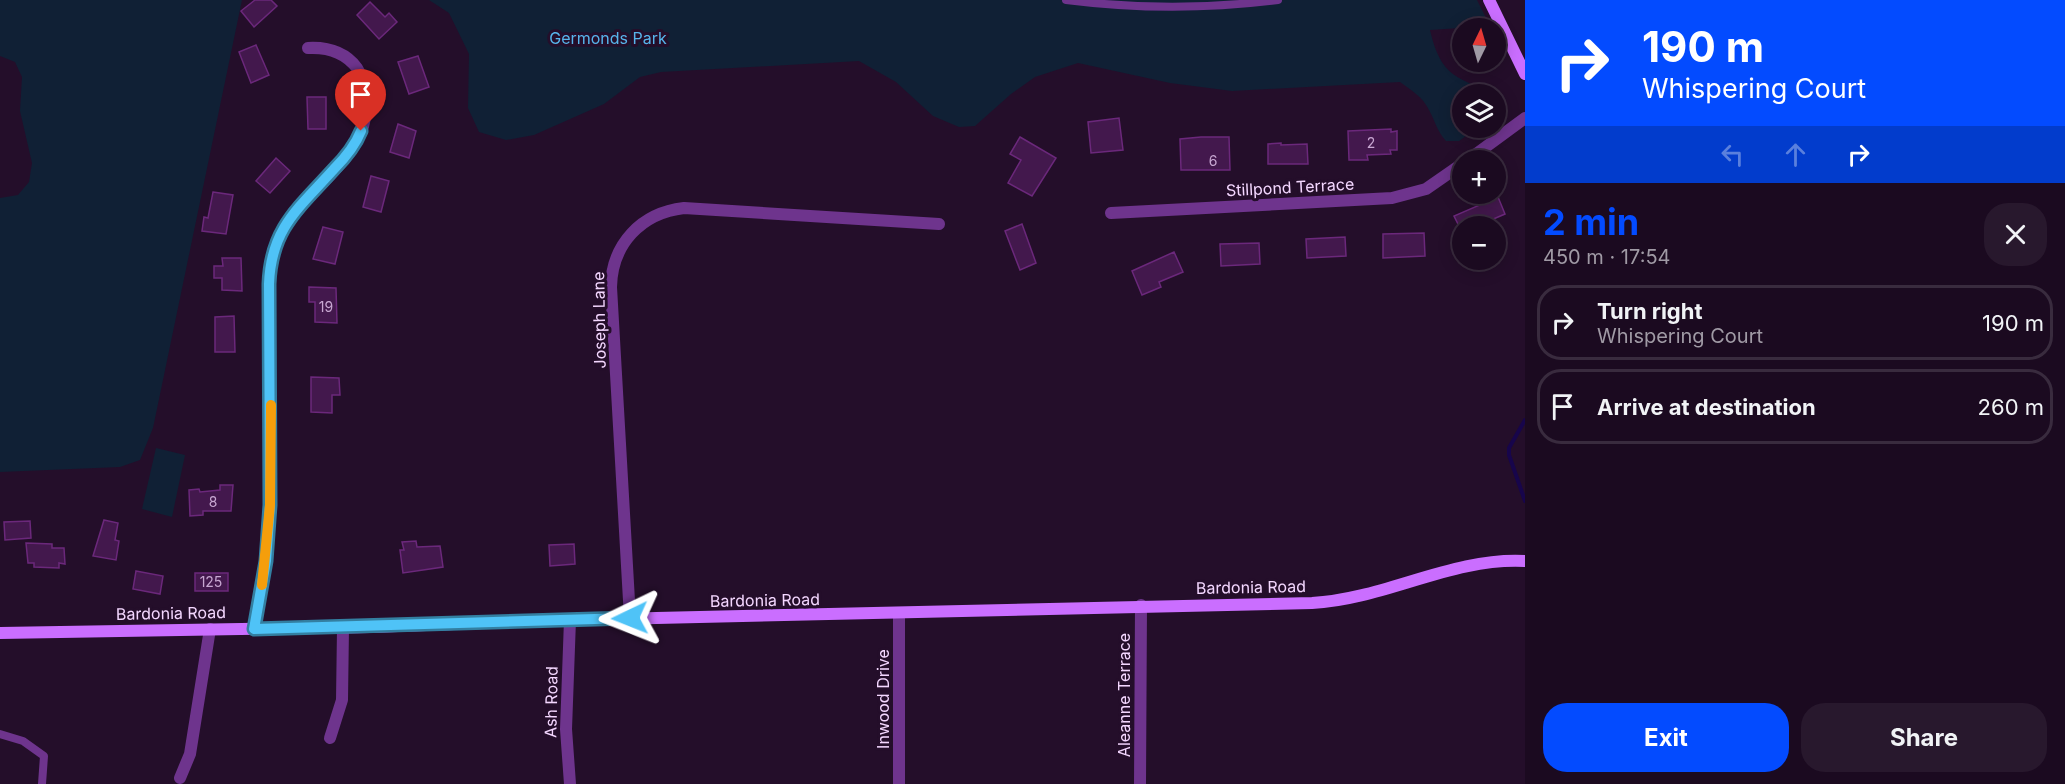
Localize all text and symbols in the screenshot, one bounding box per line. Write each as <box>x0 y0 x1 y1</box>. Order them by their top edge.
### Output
north arrow <box>1452 18 1506 72</box>
map controls <box>1452 18 1506 270</box>
text: 190 m <box>1642 21 1764 72</box>
icon: right <box>1543 24 1621 102</box>
park label: Germonds Park <box>549 28 667 48</box>
pin <box>335 69 386 131</box>
text: Whispering Court <box>1642 72 1866 105</box>
icon: arrive <box>344 78 377 111</box>
button: layers <box>1452 84 1506 138</box>
house number: 2 <box>1367 134 1375 151</box>
icon: left <box>1716 138 1749 171</box>
icon: ahead <box>1779 138 1812 171</box>
icon: right <box>1842 138 1875 171</box>
button: + <box>1452 150 1506 204</box>
house number: 6 <box>1209 152 1217 169</box>
street label: Stillpond Terrace <box>1225 174 1355 200</box>
text: 2 min <box>1543 200 1639 244</box>
button: close <box>1984 203 2047 266</box>
button: − <box>1452 216 1506 270</box>
text: 450 m · 17:54 <box>1543 245 1670 269</box>
street label: Joseph Lane <box>588 271 610 369</box>
house number: 19 <box>319 298 333 315</box>
text: Turn right <box>1597 298 1703 324</box>
icon: right <box>1546 306 1579 339</box>
text: 190 m <box>1982 310 2044 336</box>
text: Whispering Court <box>1597 324 1763 348</box>
icon: arrive <box>1546 390 1579 423</box>
text: Arrive at destination <box>1597 394 1816 420</box>
text: 260 m <box>1978 394 2044 420</box>
house number: 8 <box>209 493 217 510</box>
house number: 125 <box>200 573 222 590</box>
street label: Bardonia Road <box>1196 576 1306 598</box>
position arrow <box>598 586 662 650</box>
street label: Bardonia Road <box>710 589 820 611</box>
street label: Bardonia Road <box>116 602 226 624</box>
street label: Aleanne Terrace <box>1114 633 1134 757</box>
street label: Inwood Drive <box>873 649 893 749</box>
street label: Ash Road <box>540 666 562 738</box>
button: Exit <box>1543 703 1789 772</box>
button: Share <box>1801 703 2047 772</box>

